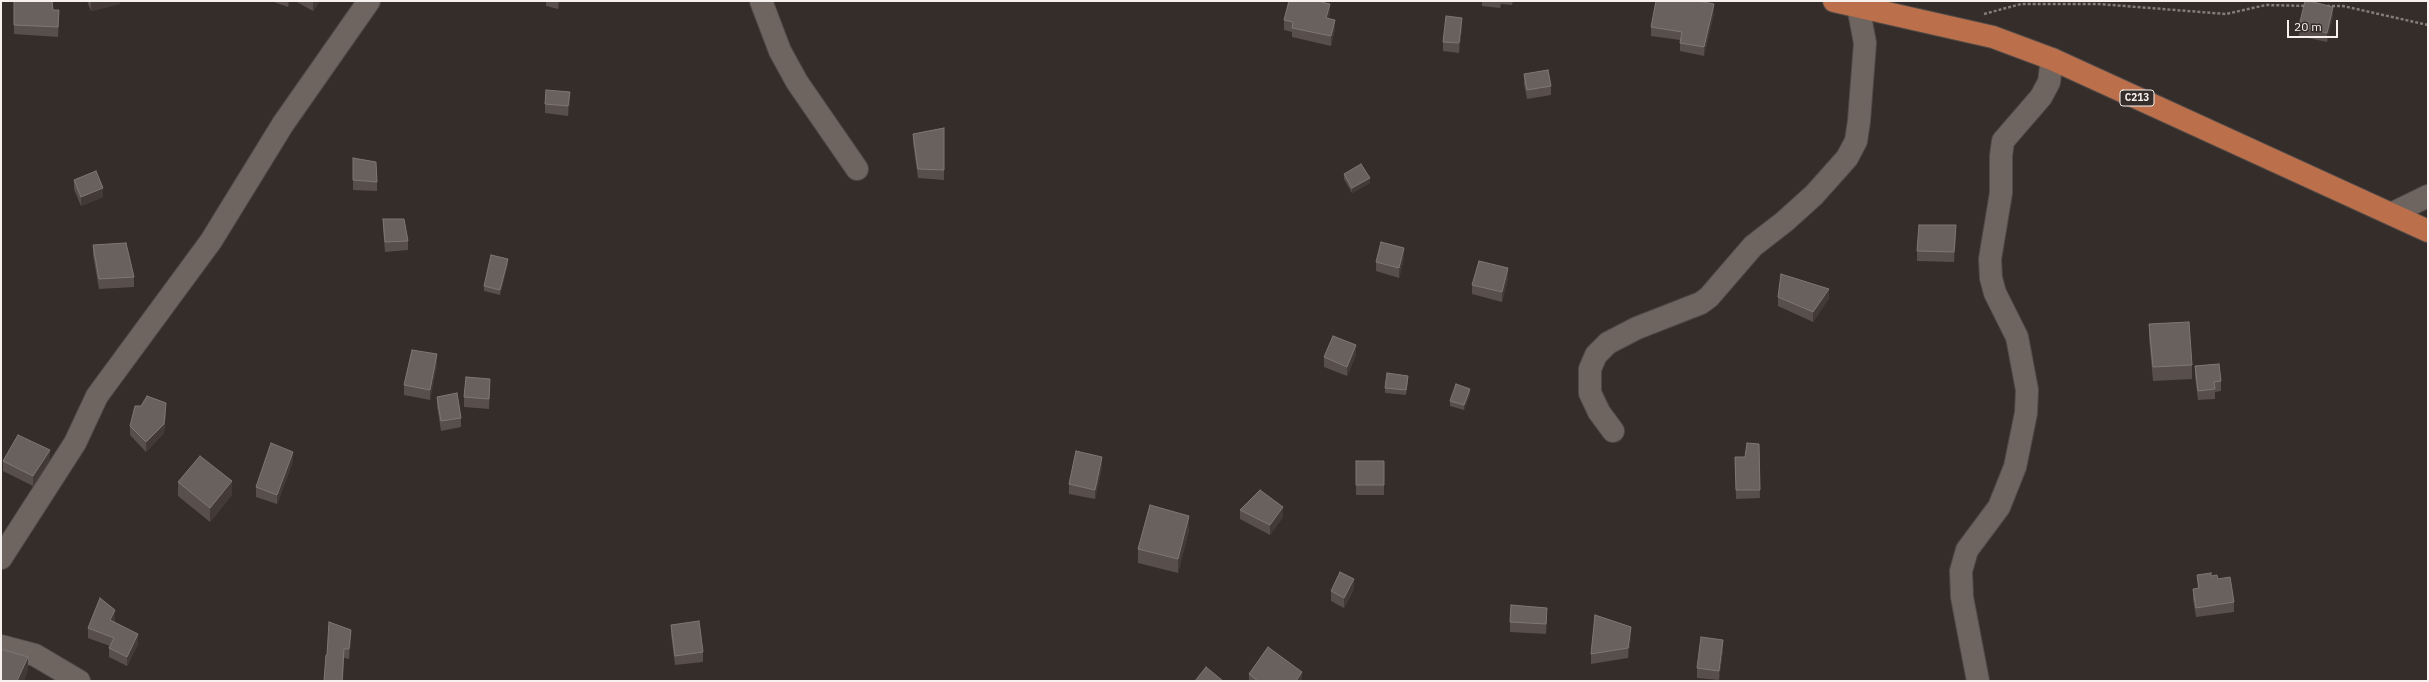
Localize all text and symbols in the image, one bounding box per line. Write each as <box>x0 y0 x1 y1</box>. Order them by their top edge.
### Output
scale bar <box>2289 12 2340 38</box>
text: 20 m <box>2294 19 2322 34</box>
road number: C213 <box>2120 90 2154 106</box>

